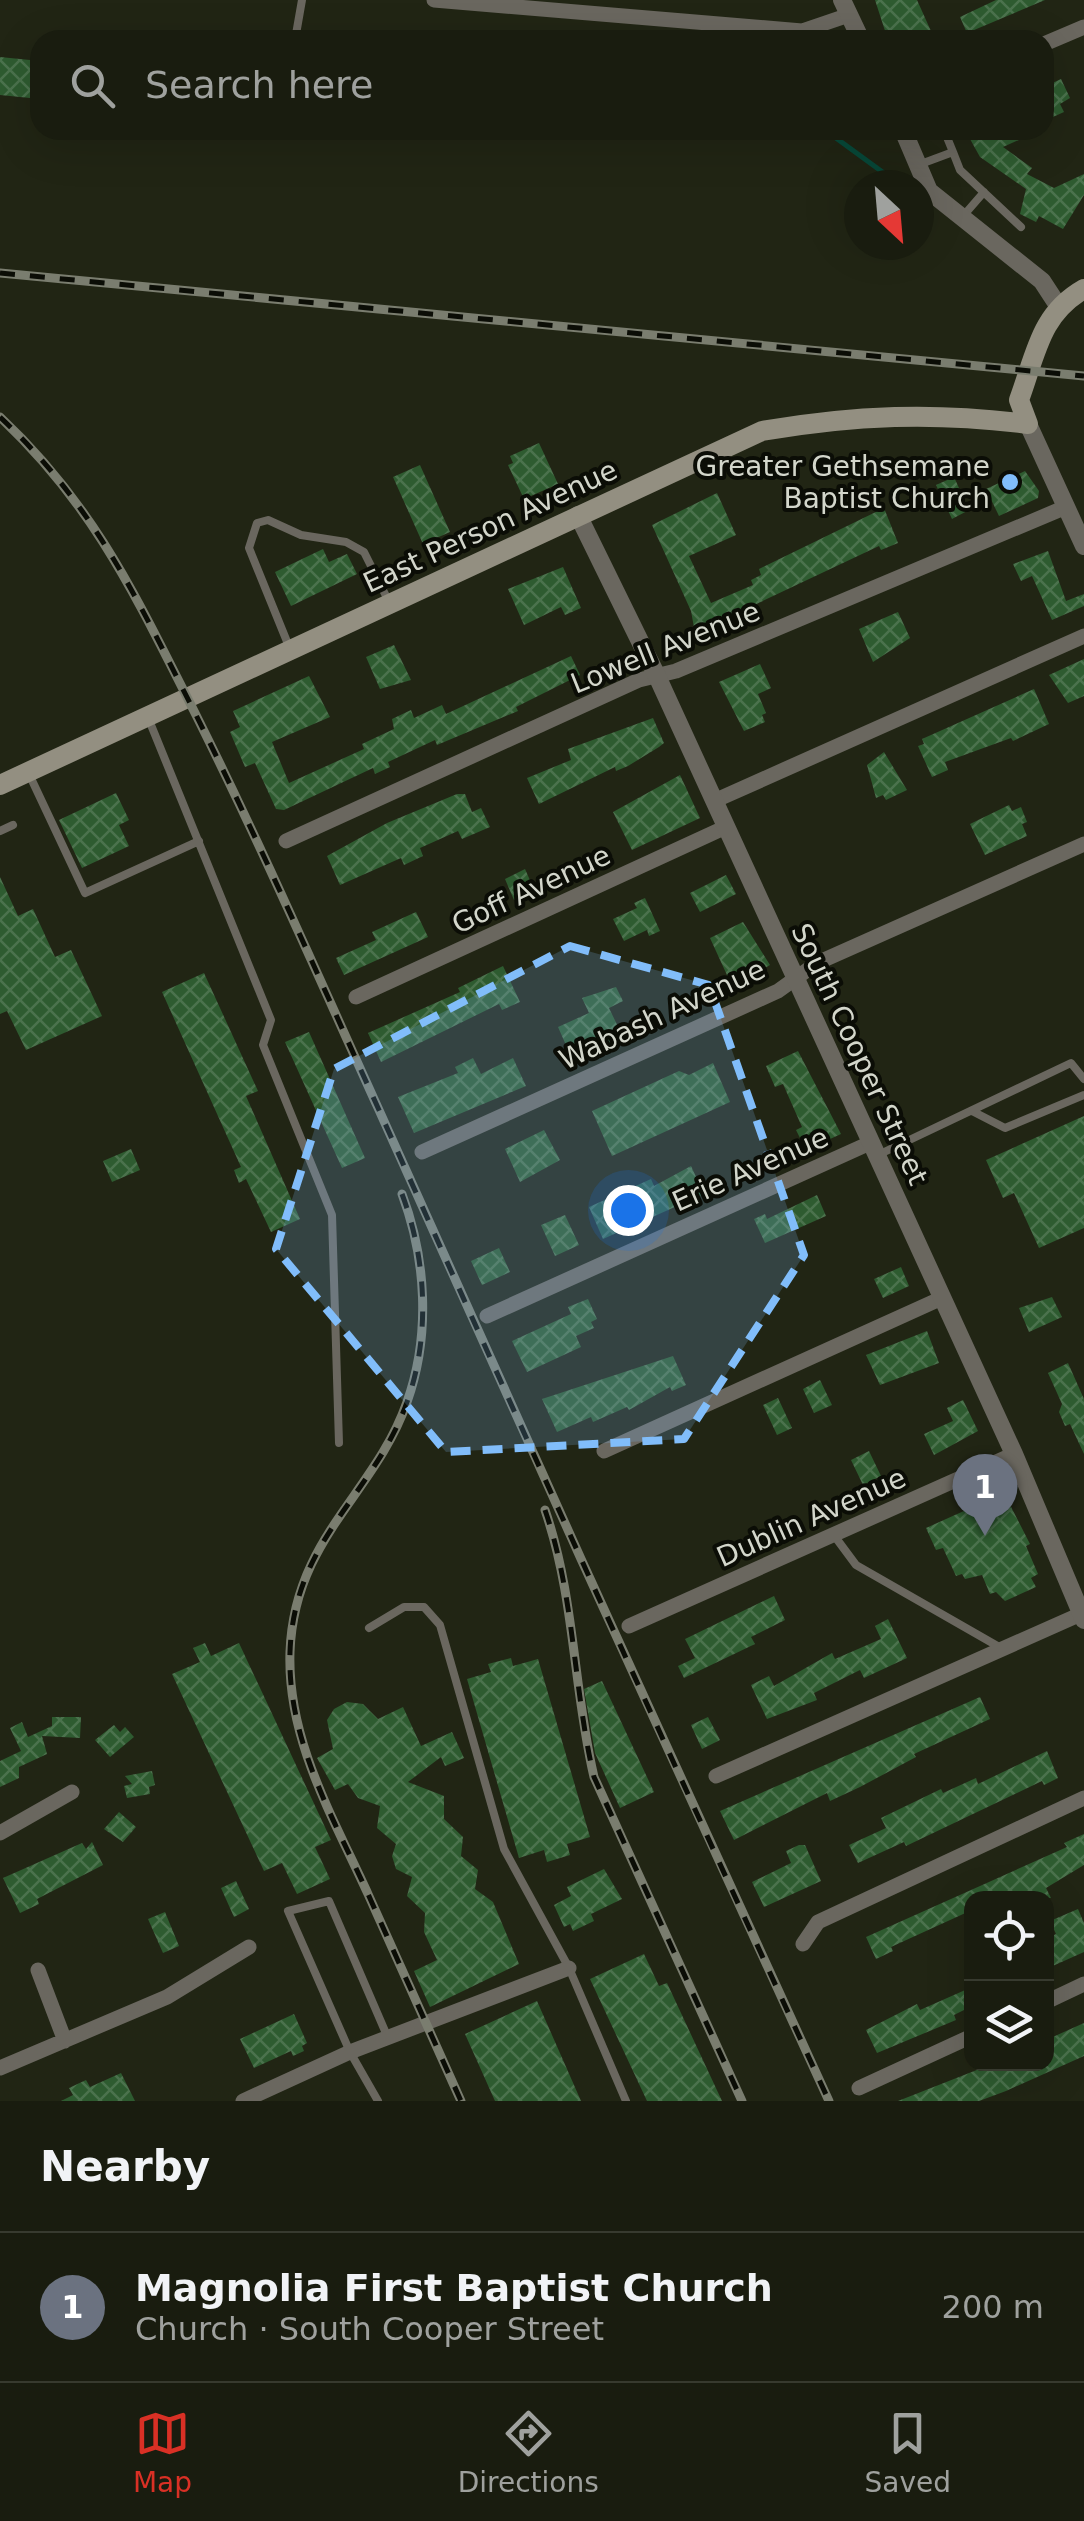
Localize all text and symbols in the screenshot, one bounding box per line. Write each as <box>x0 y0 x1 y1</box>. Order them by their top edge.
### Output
search box <box>30 30 1054 140</box>
icon: search <box>65 58 120 113</box>
text: Search here <box>145 63 373 107</box>
north arrow <box>844 170 934 260</box>
place label: Greater Gethsemane Baptist Church <box>696 450 990 515</box>
street label: East Person Avenue <box>358 453 622 600</box>
marker: Greater Gethsemane Baptist Church <box>999 471 1021 493</box>
street label: Lowell Avenue <box>566 595 764 700</box>
street label: Goff Avenue <box>447 838 616 941</box>
street label: South Cooper Street <box>784 918 935 1190</box>
street label: Wabash Avenue <box>554 952 770 1077</box>
street label: Erie Avenue <box>667 1120 833 1219</box>
your location <box>603 1185 654 1236</box>
pin: 1 <box>952 1454 1018 1536</box>
street label: Dublin Avenue <box>712 1461 911 1574</box>
map controls <box>964 1891 1054 2071</box>
button: locate <box>964 1891 1054 1981</box>
button: layers <box>964 1981 1054 2071</box>
text: Nearby <box>40 2142 210 2191</box>
text: Magnolia First Baptist Church <box>135 2266 773 2310</box>
text: 1 <box>61 2288 84 2326</box>
text: 200 m <box>942 2288 1044 2326</box>
text: Church · South Cooper Street <box>135 2310 604 2348</box>
tab: Map <box>133 2406 192 2499</box>
tab: Directions <box>458 2406 599 2499</box>
tab: Saved <box>865 2406 951 2499</box>

